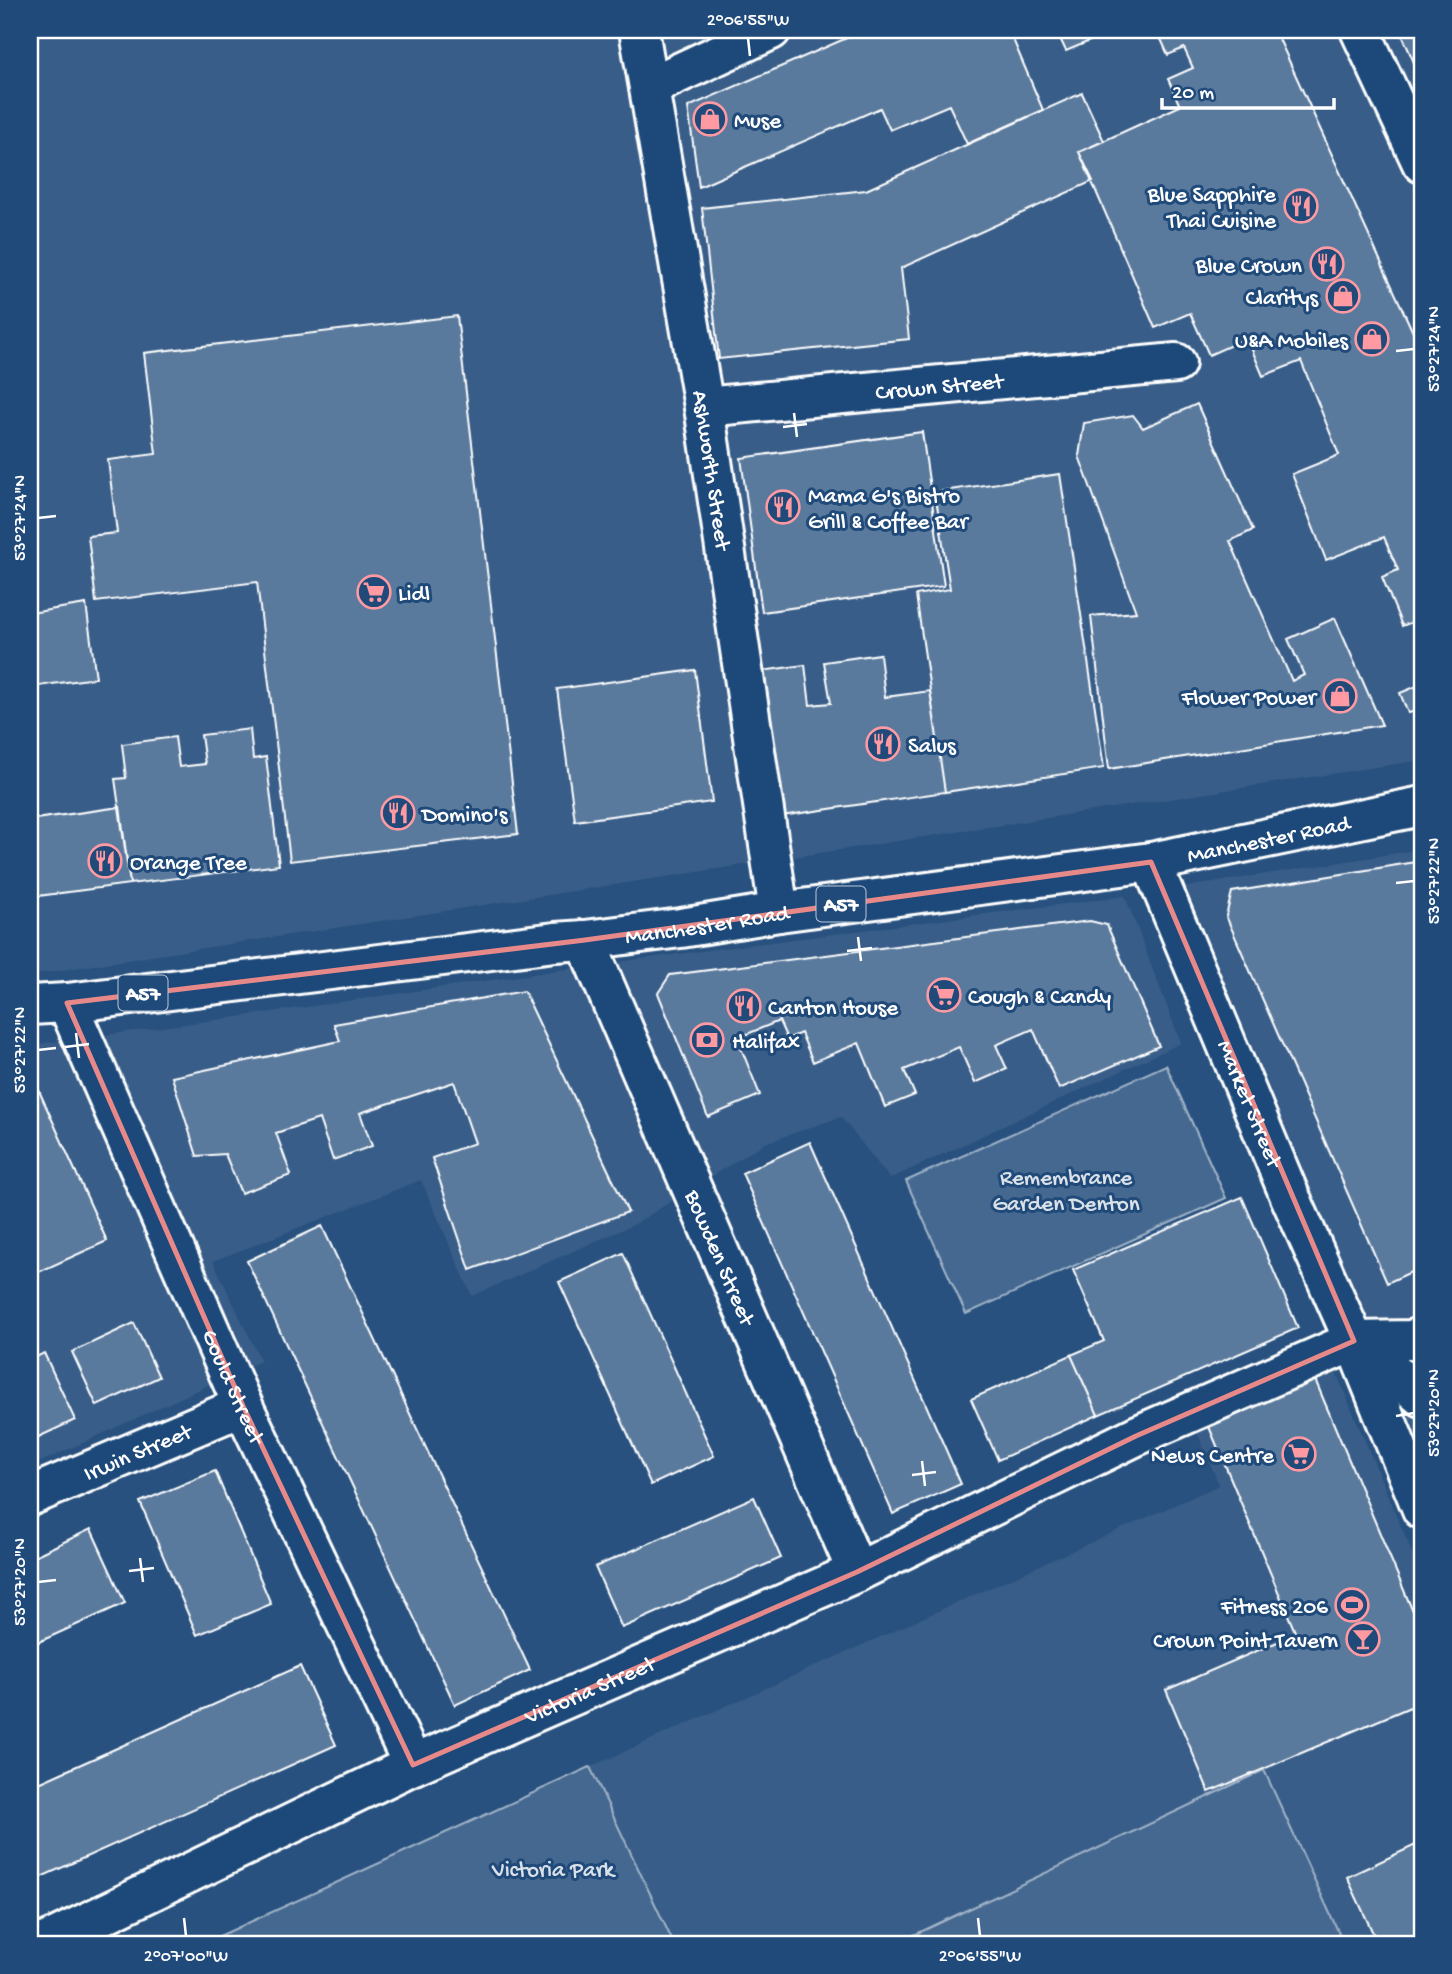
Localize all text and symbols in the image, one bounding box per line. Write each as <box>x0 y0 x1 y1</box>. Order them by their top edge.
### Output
text: 2°06'55"W <box>707 11 789 32</box>
scale bar <box>1162 66 1333 110</box>
text: 20 m <box>1172 82 1214 107</box>
shop icon: Muse <box>691 100 729 138</box>
place label: Muse <box>734 109 782 136</box>
place label: Blue Sapphire Thai Cuisine <box>1147 183 1277 236</box>
restaurant icon: Blue Sapphire Thai Cuisine <box>1282 187 1320 225</box>
restaurant icon: Blue Crown <box>1308 245 1346 283</box>
place label: Blue Crown <box>1195 254 1302 281</box>
shop icon: Claritys <box>1324 277 1362 315</box>
place label: Claritys <box>1245 286 1319 313</box>
text: 53°27'24"N <box>1425 306 1446 392</box>
shop icon: U&A Mobiles <box>1353 320 1391 358</box>
place label: U&A Mobiles <box>1235 329 1349 356</box>
street label: Crown Street <box>874 369 1006 408</box>
street label: Ashworth Street <box>684 389 735 553</box>
text: 53°27'24"N <box>11 475 32 561</box>
place label: Mama G's Bistro Grill & Coffee Bar <box>808 484 969 537</box>
restaurant icon: Mama G's Bistro Grill & Coffee Bar <box>764 488 802 526</box>
supermarket icon: Lidl <box>355 573 393 611</box>
place label: Lidl <box>398 582 430 609</box>
shop icon: Flower Power <box>1321 677 1359 715</box>
place label: Flower Power <box>1180 686 1318 713</box>
restaurant icon: Salus <box>864 725 902 763</box>
place label: Salus <box>908 734 956 761</box>
restaurant icon: Domino's <box>379 794 417 832</box>
place label: Domino's <box>420 803 508 830</box>
street label: Manchester Road <box>1185 811 1354 871</box>
text: 53°27'22"N <box>1425 838 1446 924</box>
restaurant icon: Orange Tree <box>86 842 124 880</box>
place label: Orange Tree <box>130 851 248 878</box>
road number: A57 <box>816 886 866 922</box>
street label: Manchester Road <box>624 901 792 952</box>
road number: A57 <box>118 976 168 1010</box>
supermarket icon: Cough & Candy <box>925 976 963 1014</box>
place label: Cough & Candy <box>968 985 1111 1012</box>
restaurant icon: Canton House <box>725 987 763 1025</box>
place label: Canton House <box>768 996 899 1023</box>
text: 53°27'22"N <box>11 1007 32 1093</box>
bank icon: Halifax <box>688 1021 726 1059</box>
place label: Halifax <box>732 1030 800 1057</box>
street label: Market Street <box>1210 1037 1287 1173</box>
park label: Remembrance Garden Denton <box>992 1166 1140 1219</box>
street label: Bowden Street <box>677 1186 760 1332</box>
street label: Gould Street <box>194 1326 270 1450</box>
text: 53°27'20"N <box>1425 1369 1446 1457</box>
street label: Irwin Street <box>80 1419 198 1489</box>
supermarket icon: News Centre <box>1280 1435 1318 1473</box>
place label: News Centre <box>1151 1444 1275 1471</box>
text: 53°27'20"N <box>11 1538 32 1626</box>
sports icon: Fitness 206 <box>1333 1586 1371 1624</box>
place label: Fitness 206 <box>1220 1595 1328 1622</box>
bar icon: Crown Point Tavern <box>1344 1620 1382 1658</box>
place label: Crown Point Tavern <box>1153 1629 1338 1656</box>
street label: Victoria Street <box>520 1651 661 1732</box>
park label: Victoria Park <box>491 1858 617 1885</box>
text: 2°07'00"W <box>144 1947 228 1968</box>
text: 2°06'55"W <box>939 1947 1021 1968</box>

